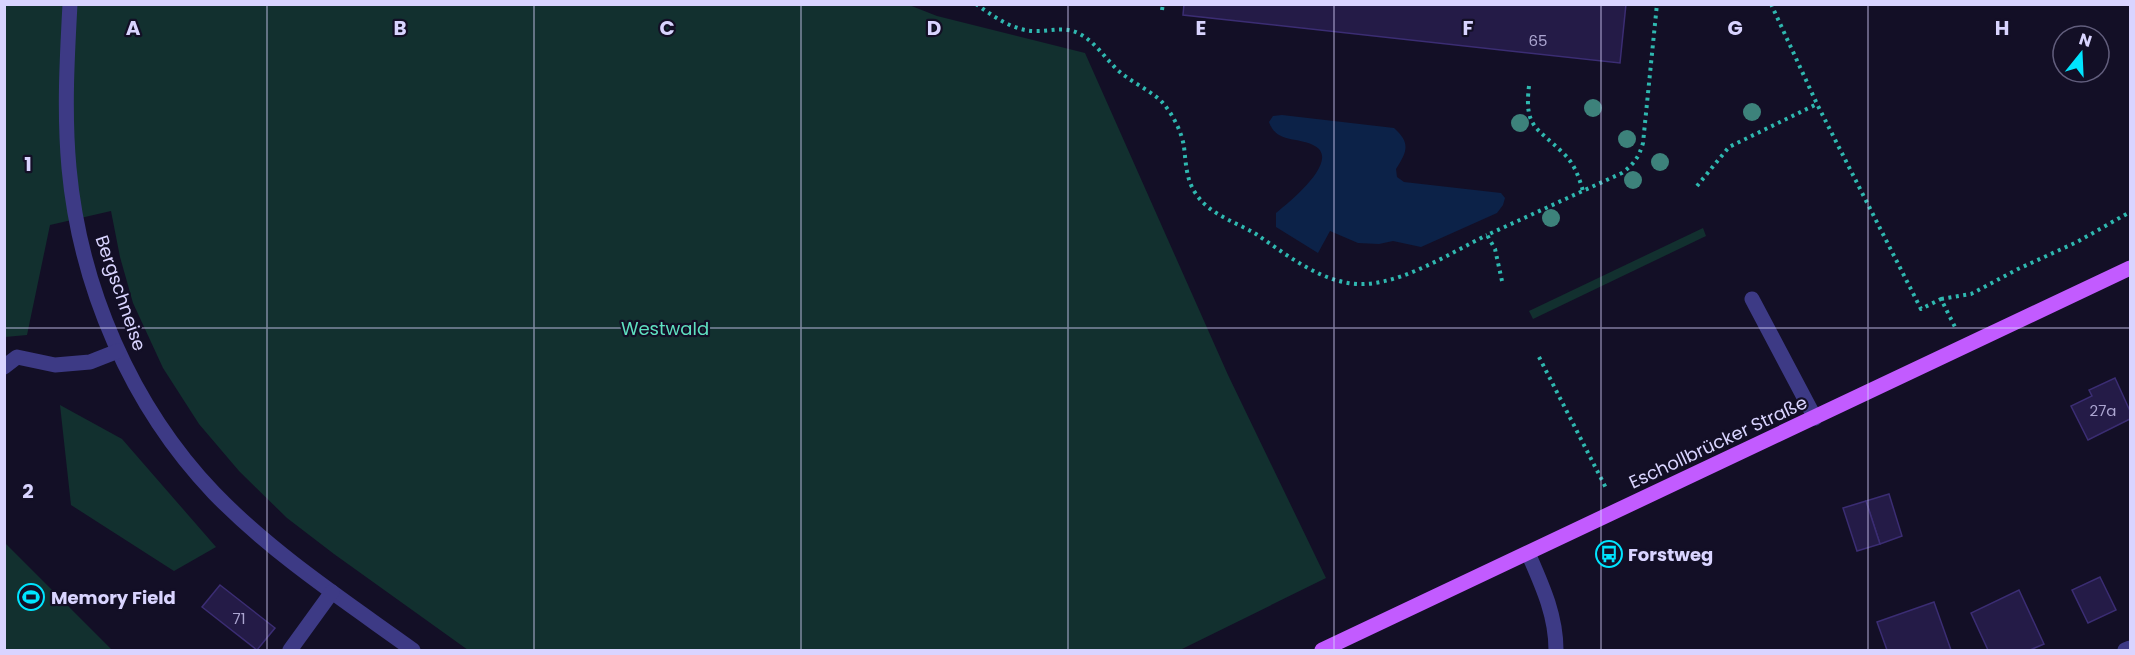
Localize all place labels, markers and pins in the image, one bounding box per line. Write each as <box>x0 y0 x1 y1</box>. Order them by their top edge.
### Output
bus stop icon: Forstweg <box>1594 539 1624 569</box>
place label: Forstweg <box>1628 542 1713 567</box>
sports icon: Memory Field <box>16 582 46 612</box>
place label: Memory Field <box>51 585 176 610</box>

